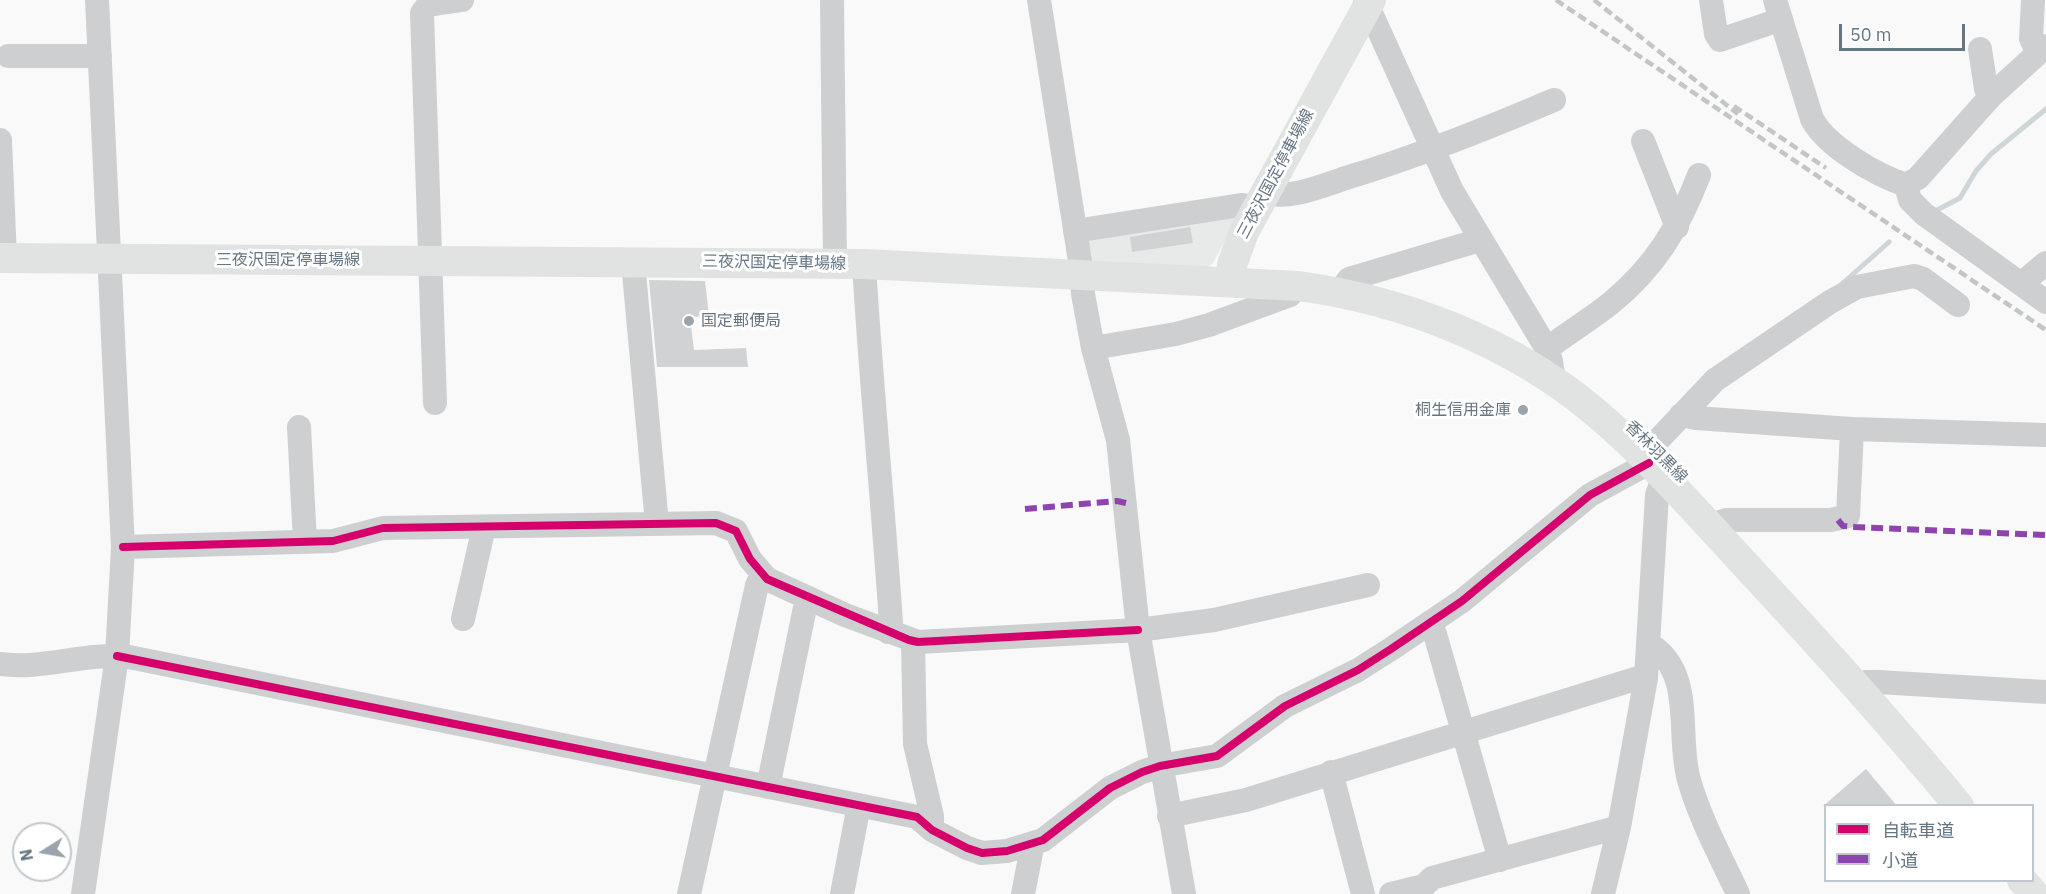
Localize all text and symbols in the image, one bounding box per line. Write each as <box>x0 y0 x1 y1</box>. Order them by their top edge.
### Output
scale bar <box>1842 12 1968 50</box>
text: 50 m <box>1850 23 1892 46</box>
street label: 三夜沢国定停車場線 <box>1234 106 1318 242</box>
street label: 三夜沢国定停車場線 <box>216 250 360 270</box>
street label: 三夜沢国定停車場線 <box>702 252 846 274</box>
place label: 国定郵便局 <box>701 311 781 331</box>
marker: 国定郵便局 <box>682 314 696 328</box>
place label: 桐生信用金庫 <box>1415 400 1511 420</box>
marker: 桐生信用金庫 <box>1516 403 1530 417</box>
street label: 香林羽黒線 <box>1621 417 1691 487</box>
legend <box>1824 804 2034 882</box>
text: 自転車道 <box>1882 819 1954 842</box>
north arrow <box>12 822 72 882</box>
text: N <box>15 847 37 863</box>
text: 小道 <box>1882 849 1918 872</box>

